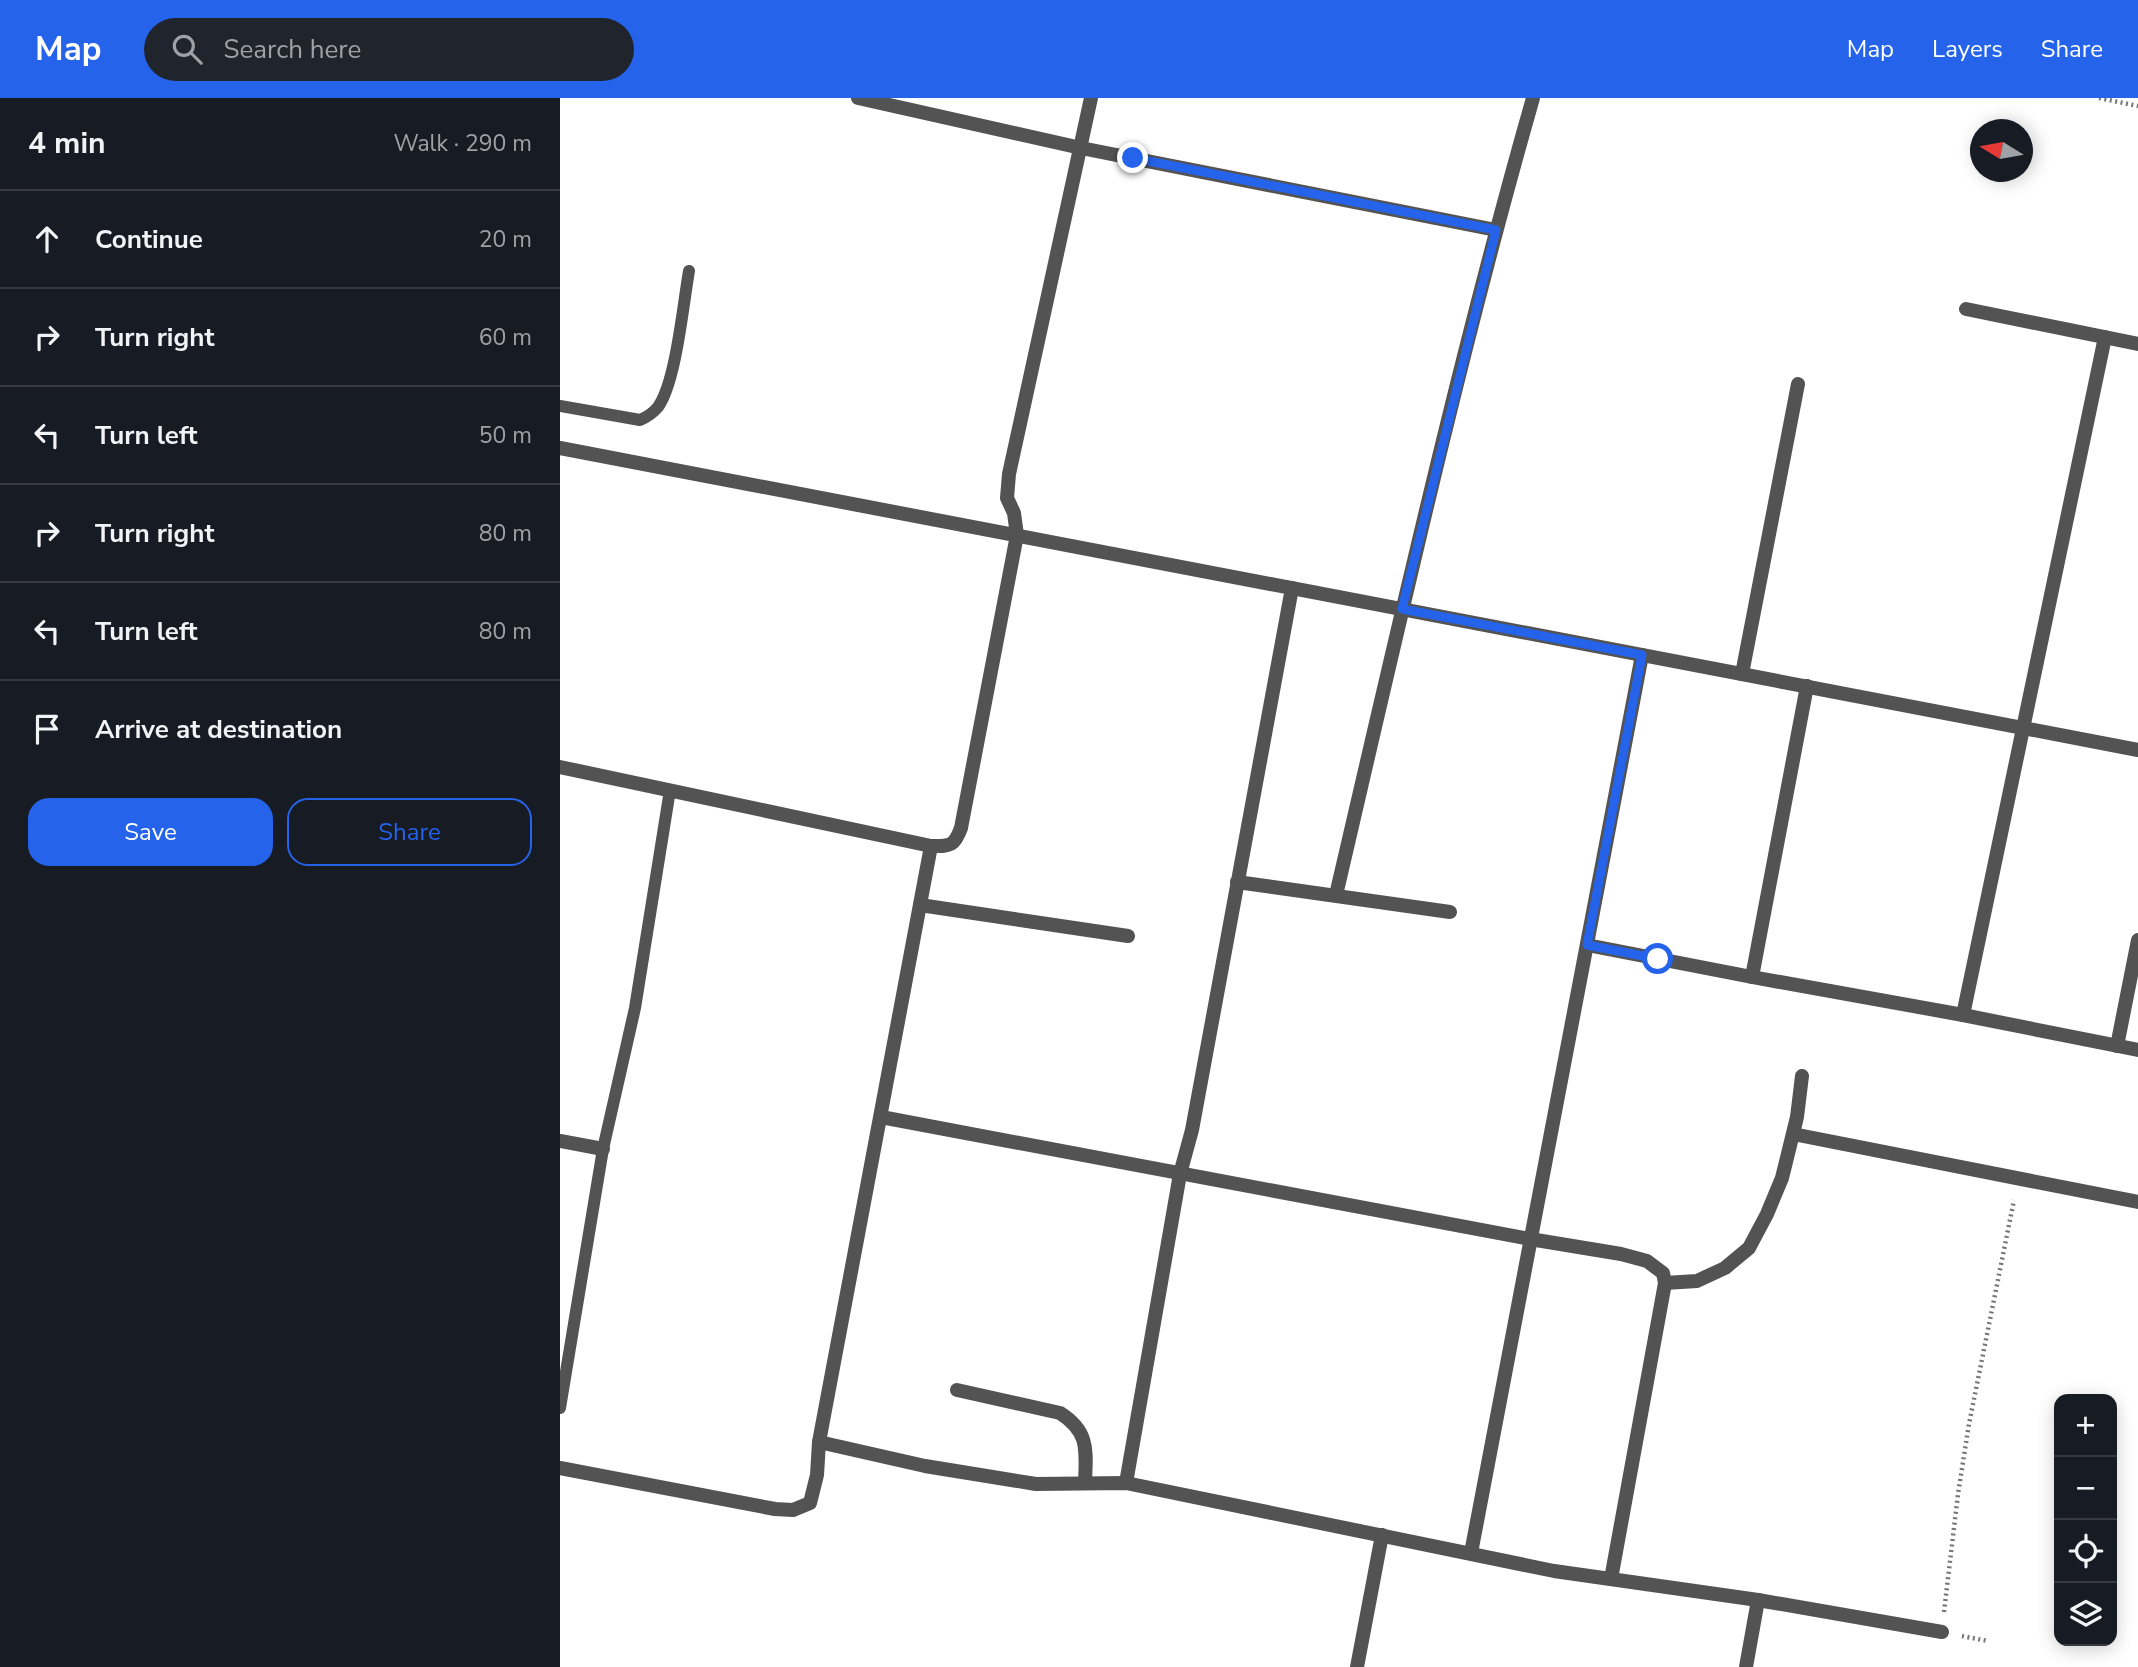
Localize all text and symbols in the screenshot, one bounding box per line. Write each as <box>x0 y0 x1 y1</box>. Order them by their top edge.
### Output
search box <box>144 18 634 81</box>
text: Map <box>35 27 102 72</box>
icon: search <box>168 30 206 68</box>
text: Search here <box>224 32 361 67</box>
text: Map <box>1847 33 1894 65</box>
text: Layers <box>1932 33 2003 65</box>
text: Share <box>2041 33 2103 65</box>
north arrow <box>1970 119 2033 182</box>
text: 4 min <box>28 123 106 164</box>
text: Walk · 290 m <box>393 128 532 159</box>
route end <box>1117 142 1148 173</box>
icon: ahead <box>28 220 66 258</box>
text: Continue <box>95 222 203 257</box>
text: 20 m <box>479 224 532 255</box>
icon: right <box>28 318 66 356</box>
text: Turn right <box>95 320 214 355</box>
text: 60 m <box>479 322 532 353</box>
icon: left <box>28 416 66 454</box>
text: Turn left <box>95 418 198 453</box>
text: 50 m <box>479 420 532 451</box>
icon: right <box>28 514 66 552</box>
text: Turn right <box>95 516 214 551</box>
text: 80 m <box>479 518 532 549</box>
icon: left <box>28 612 66 650</box>
text: Turn left <box>95 614 198 649</box>
text: 80 m <box>479 616 532 647</box>
icon: arrive <box>28 710 66 748</box>
text: Arrive at destination <box>95 712 342 747</box>
button: Save <box>28 798 273 866</box>
button: Share <box>287 798 532 866</box>
route start <box>1642 943 1673 974</box>
map controls <box>2054 1394 2117 1646</box>
button: + <box>2054 1394 2117 1457</box>
button: − <box>2054 1457 2117 1520</box>
button: locate <box>2054 1520 2117 1583</box>
button: layers <box>2054 1583 2117 1646</box>

